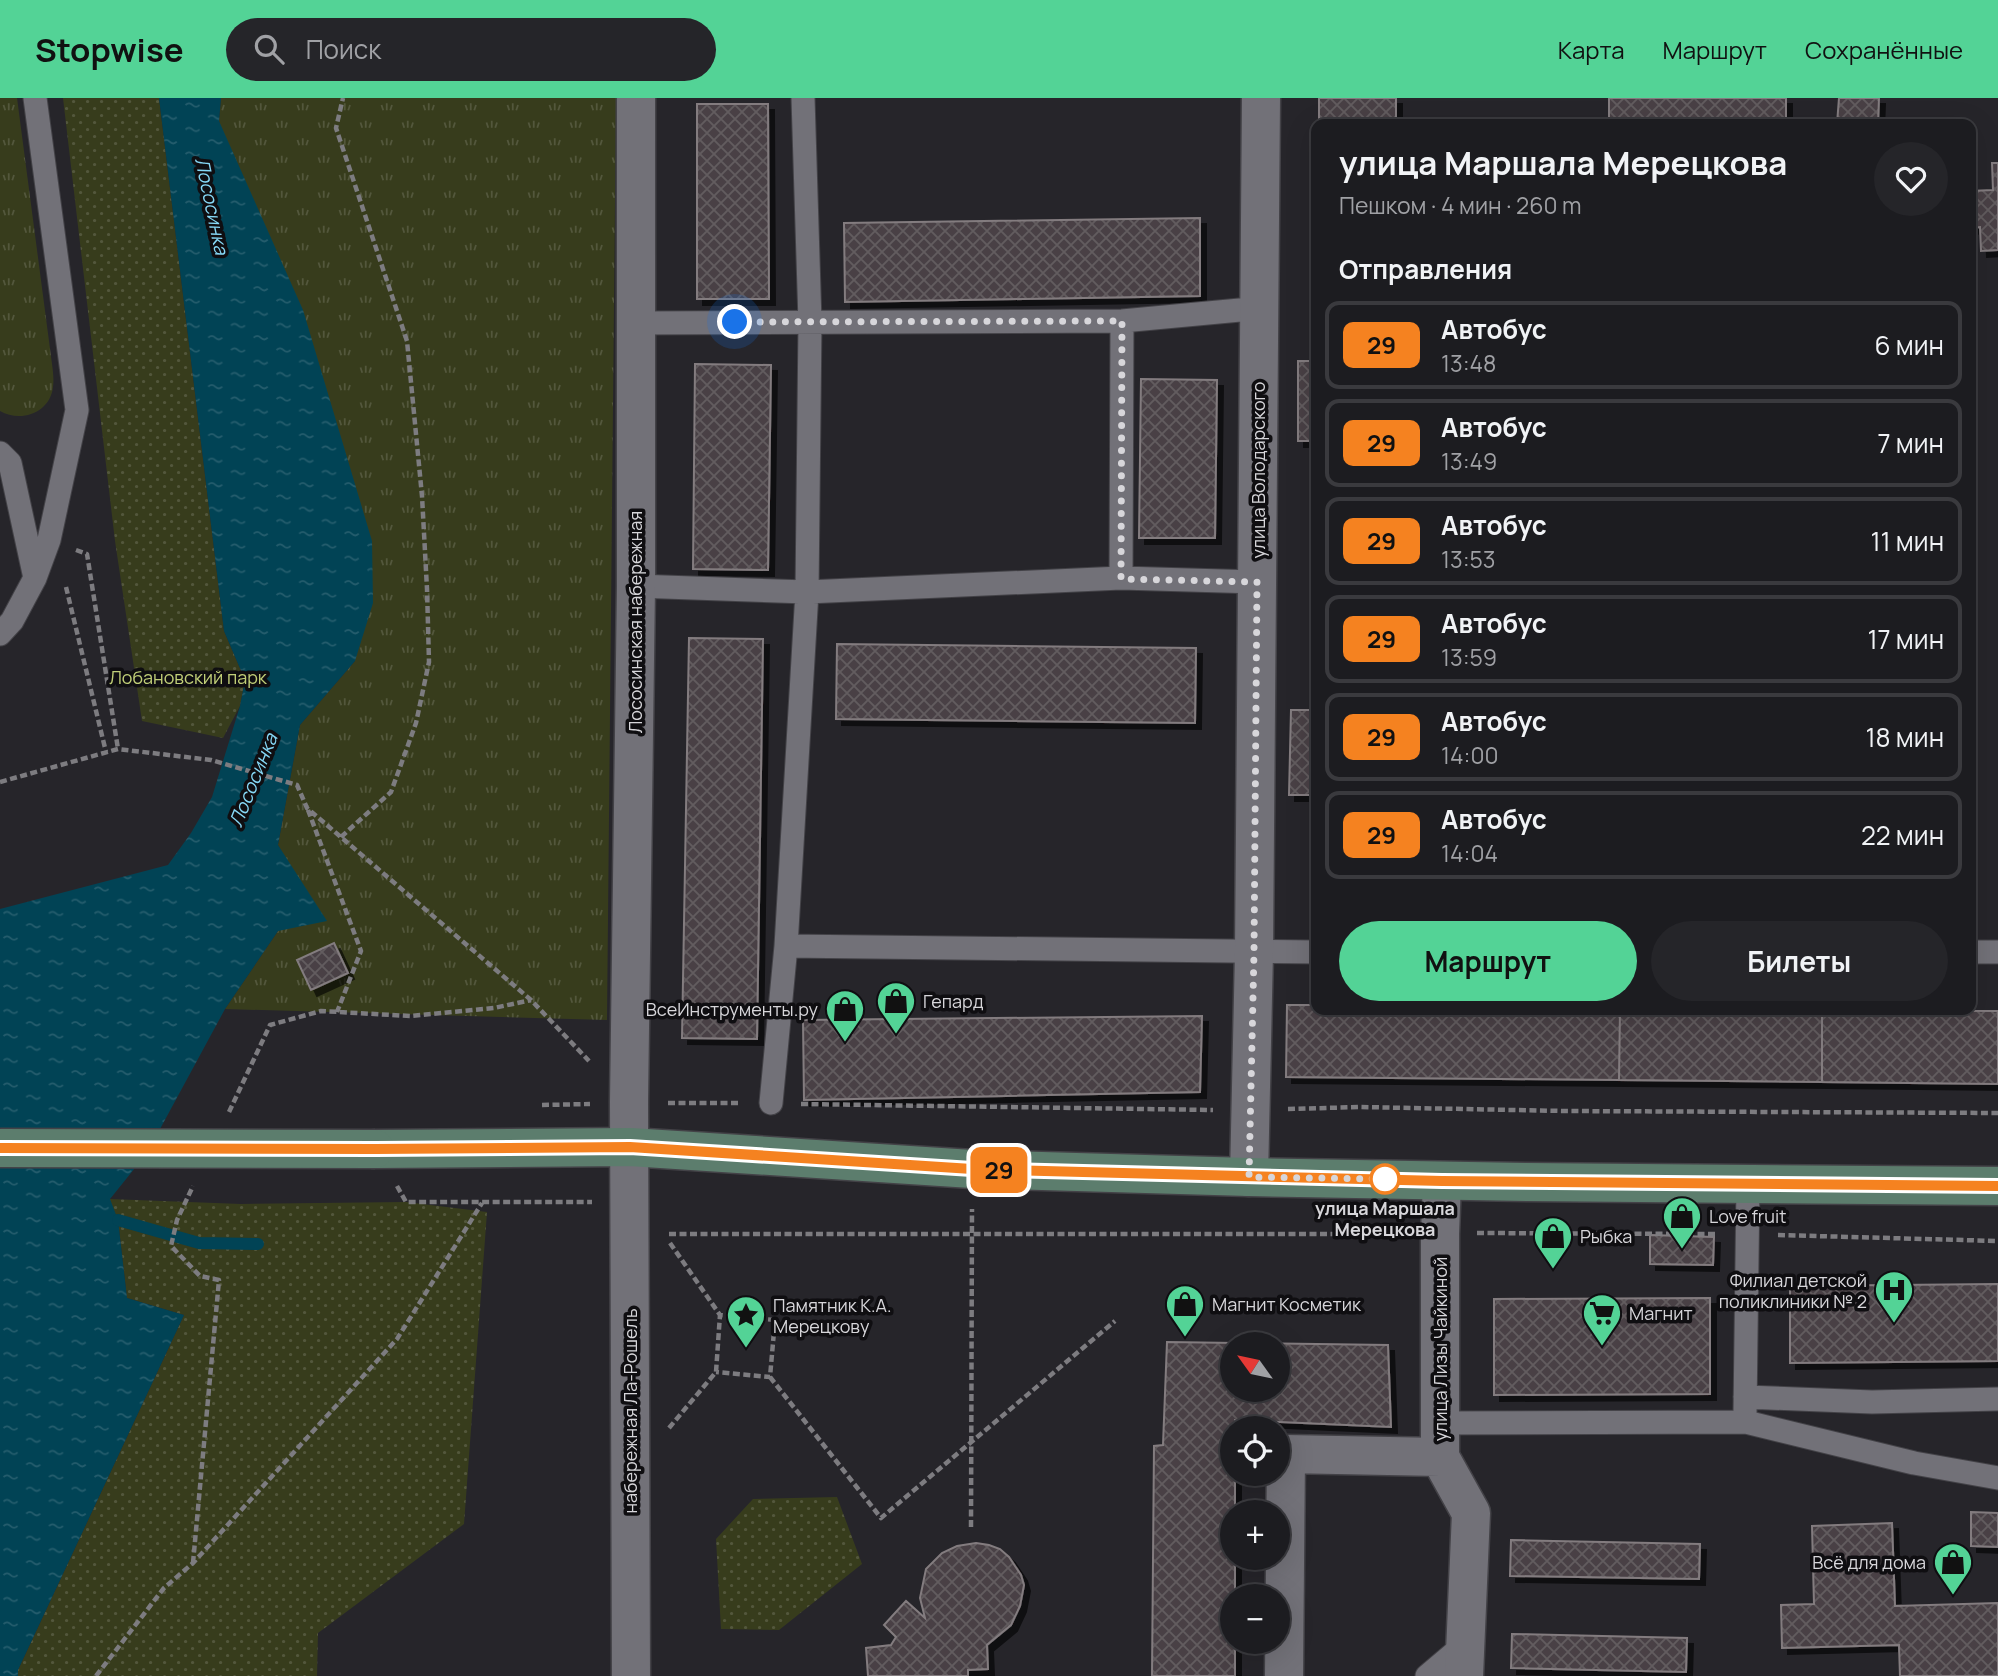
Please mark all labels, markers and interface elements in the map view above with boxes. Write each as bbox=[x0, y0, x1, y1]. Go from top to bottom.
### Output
search box bbox=[226, 18, 716, 81]
text: Stopwise bbox=[35, 27, 184, 72]
icon: search bbox=[250, 30, 288, 68]
text: Поиск bbox=[306, 31, 381, 67]
text: Карта bbox=[1558, 33, 1625, 66]
text: Маршрут bbox=[1663, 33, 1767, 66]
text: Сохранённые bbox=[1805, 33, 1963, 66]
text: улица Маршала Мерецкова bbox=[1339, 140, 1787, 185]
button: heart bbox=[1874, 142, 1948, 216]
water label: Лососинка bbox=[189, 155, 235, 258]
text: Пешком · 4 мин · 260 m bbox=[1339, 189, 1582, 221]
text: Отправления bbox=[1339, 251, 1512, 287]
your location bbox=[717, 304, 752, 339]
text: Автобус bbox=[1441, 311, 1547, 347]
text: 6 мин bbox=[1875, 327, 1944, 363]
text: 29 bbox=[1367, 328, 1396, 361]
text: 13:48 bbox=[1441, 347, 1496, 379]
street label: улица Володарского bbox=[1246, 382, 1270, 558]
text: Автобус bbox=[1441, 409, 1547, 445]
text: 7 мин bbox=[1878, 425, 1944, 461]
text: 29 bbox=[1367, 426, 1396, 459]
text: 13:49 bbox=[1441, 445, 1497, 477]
text: Автобус bbox=[1441, 507, 1547, 543]
street label: Лососинская набережная bbox=[623, 511, 647, 733]
text: 11 мин bbox=[1870, 523, 1944, 559]
text: 29 bbox=[1367, 524, 1396, 557]
text: 13:53 bbox=[1441, 543, 1496, 575]
text: Автобус bbox=[1441, 605, 1547, 641]
text: 17 мин bbox=[1867, 621, 1944, 657]
text: 29 bbox=[1367, 622, 1396, 655]
text: 13:59 bbox=[1441, 641, 1497, 673]
park label: Лобановский парк bbox=[109, 665, 268, 689]
text: Автобус bbox=[1441, 703, 1547, 739]
text: 18 мин bbox=[1865, 719, 1944, 755]
text: 29 bbox=[1367, 720, 1396, 753]
water label: Лососинка bbox=[222, 728, 284, 831]
text: 14:00 bbox=[1441, 739, 1498, 771]
text: Автобус bbox=[1441, 801, 1547, 837]
text: 22 мин bbox=[1861, 817, 1944, 853]
text: 29 bbox=[1367, 818, 1396, 851]
text: 14:04 bbox=[1441, 837, 1498, 869]
button: Маршрут bbox=[1339, 921, 1637, 1001]
button: Билеты bbox=[1651, 921, 1948, 1001]
shop icon: Гепард bbox=[875, 980, 917, 1035]
shop icon: ВсеИнструменты.ру bbox=[824, 988, 866, 1043]
place label: Гепард bbox=[923, 989, 984, 1013]
place label: ВсеИнструменты.ру bbox=[646, 997, 819, 1021]
line badge: 29 bbox=[968, 1147, 1030, 1193]
text: 29 bbox=[984, 1153, 1014, 1186]
marker: улица Маршала Мерецкова bbox=[1370, 1164, 1400, 1194]
shop icon: Love fruit bbox=[1661, 1195, 1703, 1250]
place label: улица Маршала Мерецкова bbox=[1315, 1196, 1455, 1241]
place label: Love fruit bbox=[1709, 1204, 1786, 1228]
shop icon: Рыбка bbox=[1532, 1215, 1574, 1270]
place label: Рыбка bbox=[1580, 1224, 1632, 1248]
street label: улица Лизы Чайкиной bbox=[1428, 1257, 1452, 1441]
place label: Филиал детской поликлиники № 2 bbox=[1719, 1268, 1867, 1313]
hospital icon: Филиал детской поликлиники № 2 bbox=[1873, 1269, 1915, 1324]
shop icon: Магнит Косметик bbox=[1164, 1283, 1206, 1338]
place label: Магнит Косметик bbox=[1212, 1292, 1362, 1316]
supermarket icon: Магнит bbox=[1581, 1292, 1623, 1347]
place label: Памятник К.А. Мерецкову bbox=[773, 1293, 892, 1338]
place icon: Памятник К.А. Мерецкову bbox=[725, 1294, 767, 1349]
place label: Магнит bbox=[1629, 1301, 1693, 1325]
street label: набережная Ла-Рошель bbox=[618, 1308, 642, 1514]
north arrow bbox=[1220, 1332, 1290, 1402]
map controls bbox=[1220, 1332, 1290, 1654]
button: locate bbox=[1220, 1416, 1290, 1486]
button: + bbox=[1220, 1500, 1290, 1570]
shop icon: Всё для дома bbox=[1932, 1541, 1974, 1596]
place label: Всё для дома bbox=[1812, 1550, 1926, 1574]
button: − bbox=[1220, 1584, 1290, 1654]

